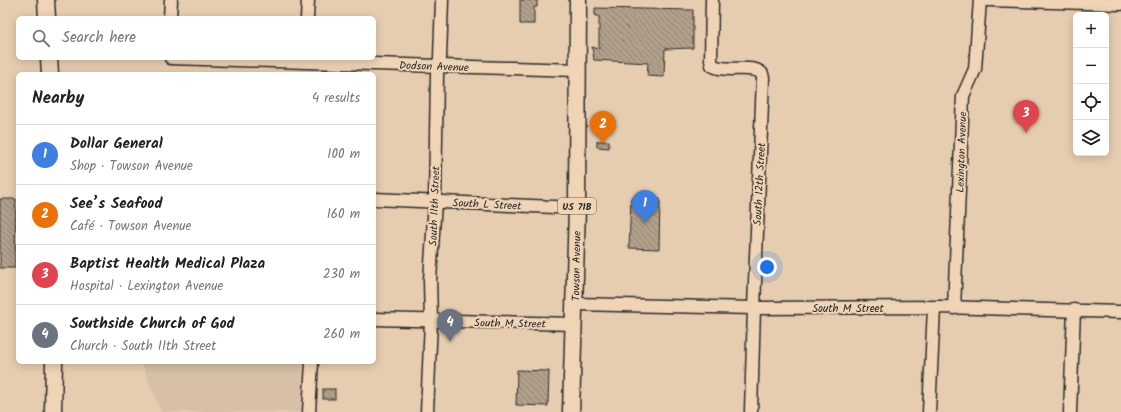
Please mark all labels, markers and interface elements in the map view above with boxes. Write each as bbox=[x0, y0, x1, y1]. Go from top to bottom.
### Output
map controls bbox=[1073, 12, 1109, 156]
button: + bbox=[1073, 12, 1109, 48]
search box bbox=[16, 16, 376, 60]
text: Search here bbox=[62, 26, 136, 50]
icon: search bbox=[30, 27, 52, 49]
button: − bbox=[1073, 48, 1109, 84]
street label: Dodson Avenue bbox=[399, 57, 469, 77]
button: locate bbox=[1073, 84, 1109, 120]
text: Nearby bbox=[32, 85, 84, 112]
text: 4 results bbox=[312, 88, 360, 109]
pin: 3 bbox=[1013, 100, 1039, 133]
pin: 2 bbox=[590, 111, 616, 144]
street label: Lexington Avenue bbox=[952, 111, 972, 193]
button: layers bbox=[1073, 120, 1109, 156]
text: Dollar General bbox=[70, 132, 163, 156]
street label: South 12th Street bbox=[749, 141, 771, 226]
text: 1 bbox=[43, 144, 47, 165]
text: 100 m bbox=[327, 144, 360, 165]
text: Shop · Towson Avenue bbox=[70, 156, 193, 177]
street label: South 11th Street bbox=[425, 165, 445, 246]
pin: 1 bbox=[632, 190, 658, 223]
text: See’s Seafood bbox=[70, 192, 163, 216]
street label: South L Street bbox=[452, 194, 523, 216]
road number: US 71B bbox=[558, 198, 596, 214]
text: 2 bbox=[41, 204, 49, 225]
text: 160 m bbox=[327, 204, 360, 225]
text: Café · Towson Avenue bbox=[70, 216, 191, 237]
street label: Towson Avenue bbox=[567, 231, 587, 301]
text: Baptist Health Medical Plaza bbox=[70, 252, 265, 276]
your location bbox=[757, 257, 777, 277]
text: 3 bbox=[41, 264, 49, 285]
text: 230 m bbox=[323, 264, 360, 285]
text: Hospital · Lexington Avenue bbox=[70, 276, 223, 297]
street label: South M Street bbox=[812, 300, 885, 318]
pin: 4 bbox=[437, 309, 463, 342]
text: Southside Church of God bbox=[70, 312, 235, 336]
street label: South M Street bbox=[474, 314, 547, 334]
text: 4 bbox=[41, 324, 49, 345]
text: 260 m bbox=[323, 324, 360, 345]
text: Church · South 11th Street bbox=[70, 336, 216, 357]

